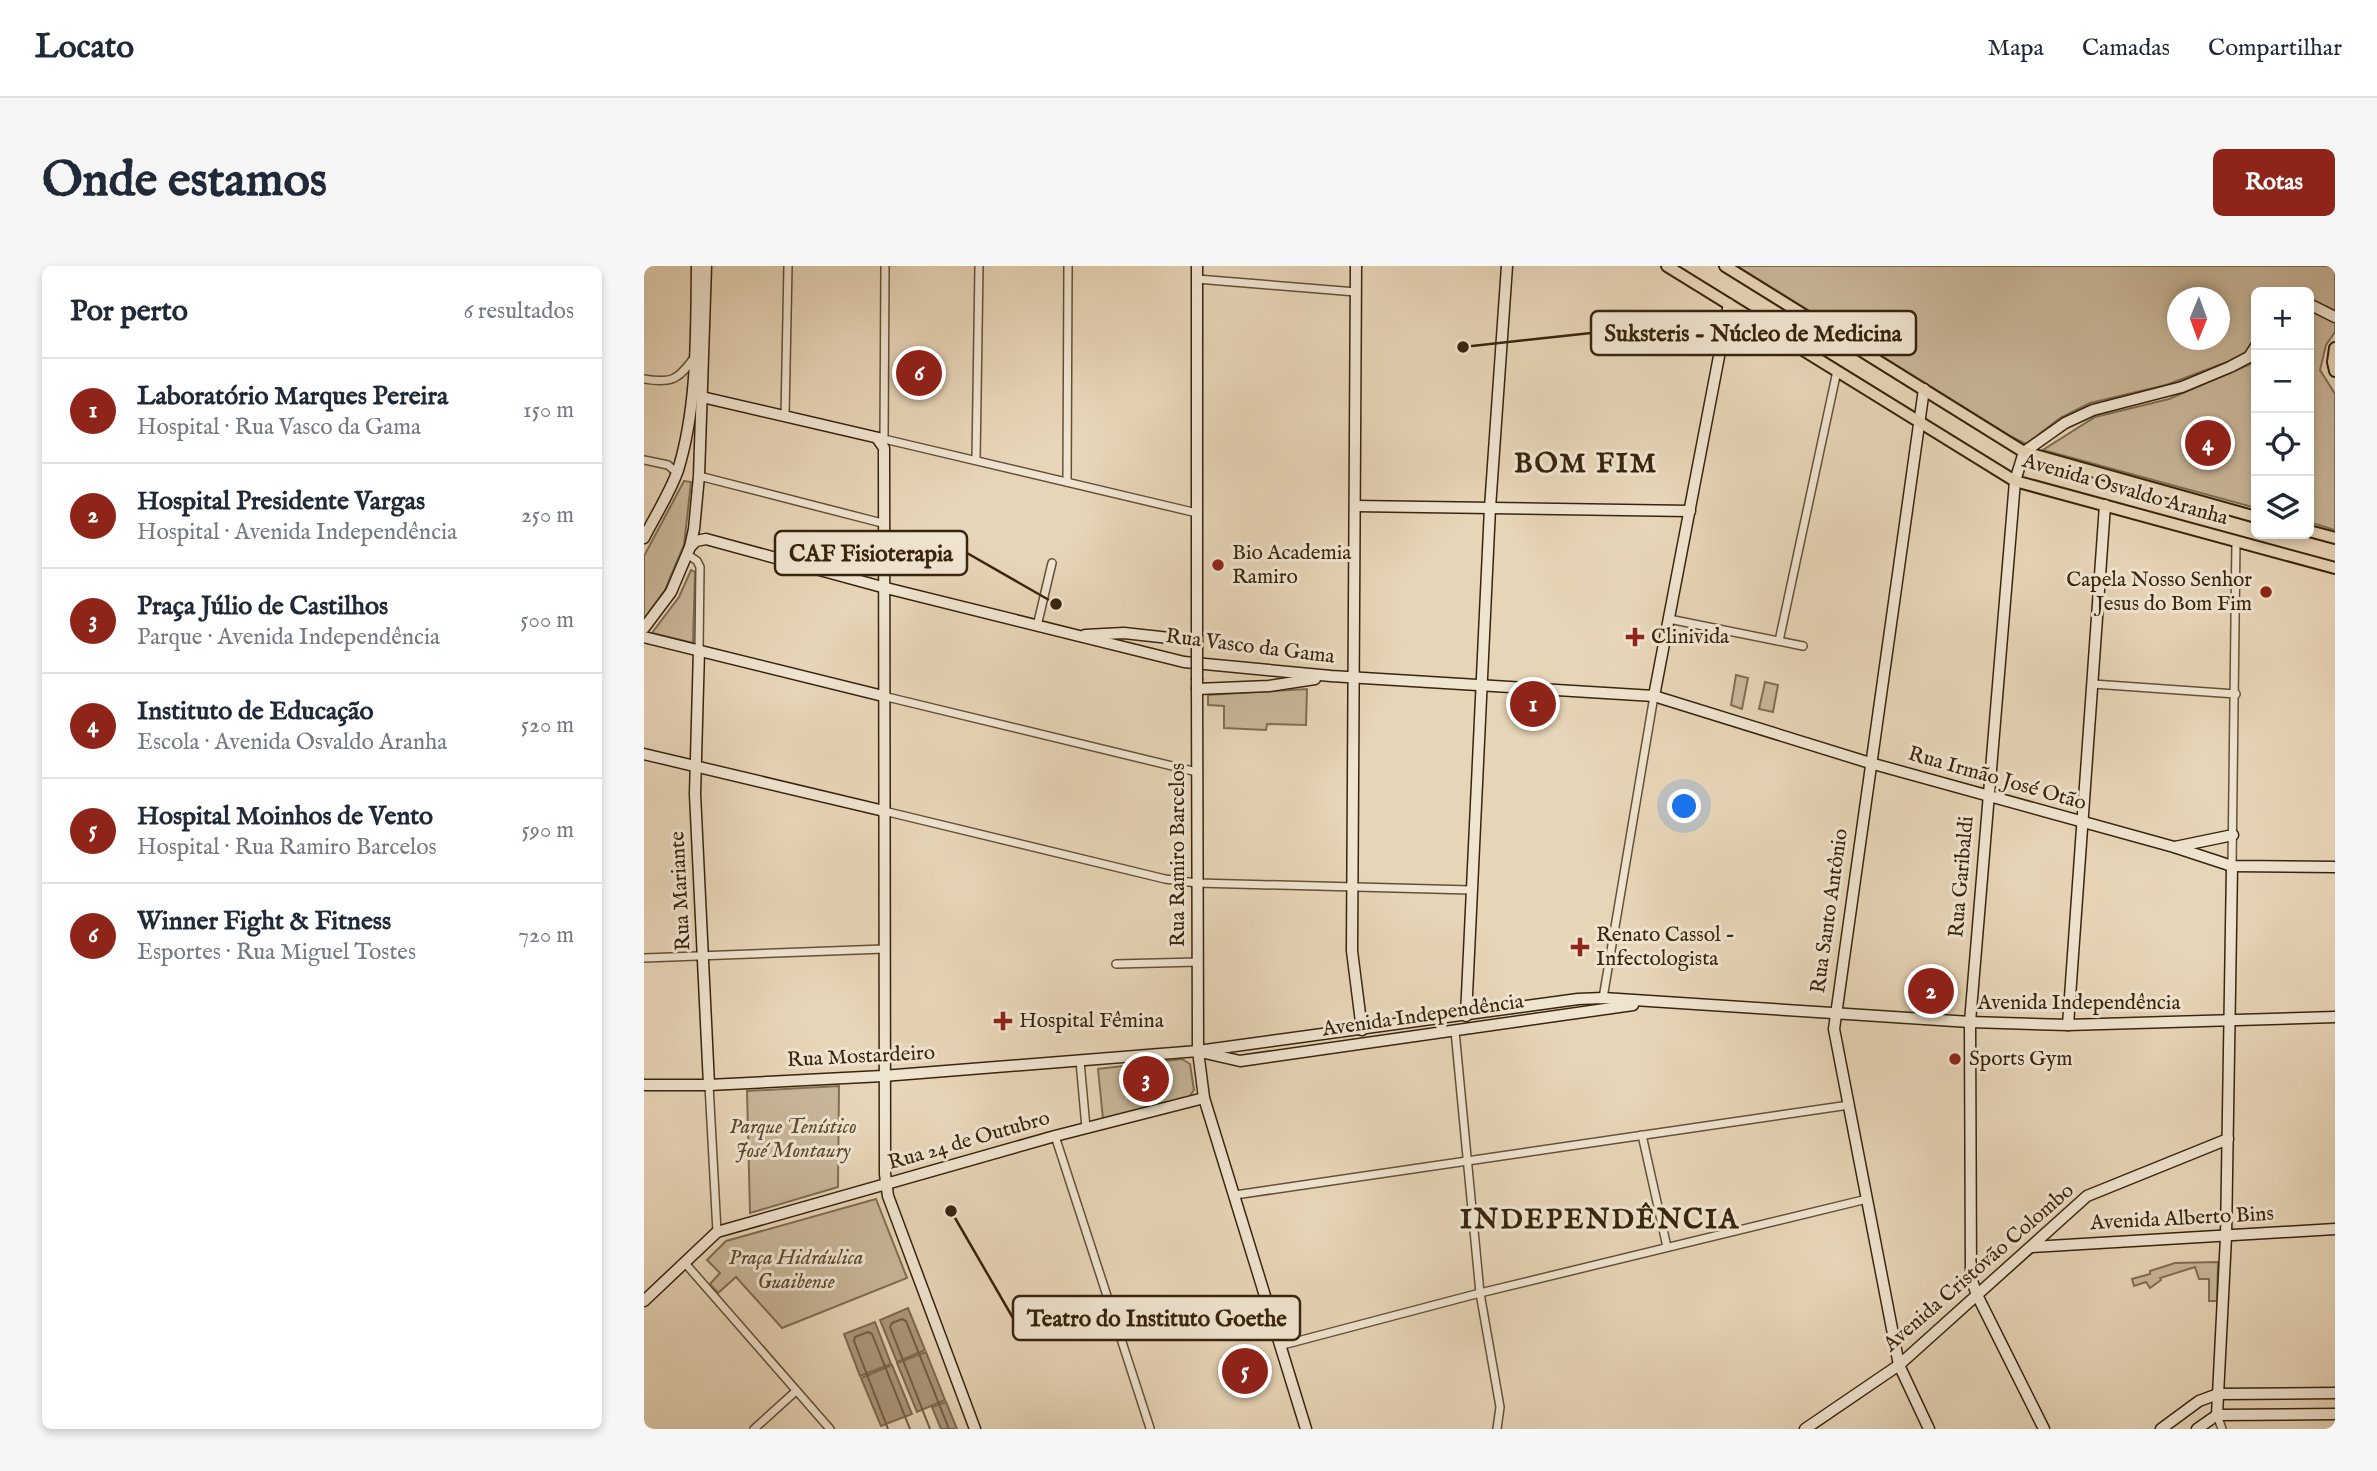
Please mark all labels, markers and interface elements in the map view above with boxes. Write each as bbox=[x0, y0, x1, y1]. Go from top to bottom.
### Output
text: Locato bbox=[35, 27, 134, 69]
text: Mapa bbox=[1988, 33, 2044, 64]
text: Camadas bbox=[2082, 33, 2170, 64]
text: Compartilhar bbox=[2208, 33, 2342, 64]
button: Rotas bbox=[2213, 149, 2335, 216]
text: Onde estamos bbox=[42, 151, 327, 213]
north arrow bbox=[2167, 287, 2230, 350]
map controls bbox=[2251, 287, 2314, 539]
button: + bbox=[2251, 287, 2314, 350]
text: Por perto bbox=[70, 293, 188, 331]
text: 6 resultados bbox=[463, 297, 574, 326]
callout: Suksteris - Núcleo de Medicina bbox=[1591, 311, 1916, 355]
text: Suksteris - Núcleo de Medicina bbox=[1604, 320, 1903, 349]
pin: 6 bbox=[896, 347, 942, 399]
button: − bbox=[2251, 350, 2314, 413]
text: Laboratório Marques Pereira bbox=[137, 380, 448, 413]
text: 1 bbox=[89, 396, 97, 425]
text: 150 m bbox=[523, 396, 574, 425]
text: Hospital · Rua Vasco da Gama bbox=[137, 413, 421, 442]
button: locate bbox=[2251, 413, 2314, 476]
pin: 4 bbox=[2185, 417, 2231, 469]
district label: BOM FIM bbox=[1514, 447, 1658, 482]
street label: Avenida Osvaldo Aranha bbox=[2018, 447, 2232, 533]
button: layers bbox=[2251, 476, 2314, 539]
text: Hospital Presidente Vargas bbox=[137, 485, 425, 518]
text: 2 bbox=[88, 501, 98, 530]
text: 250 m bbox=[521, 501, 574, 530]
text: Hospital · Avenida Independência bbox=[137, 518, 457, 547]
callout: CAF Fisioterapia bbox=[775, 531, 967, 575]
text: CAF Fisioterapia bbox=[789, 540, 954, 569]
place label: Bio Academia Ramiro bbox=[1232, 540, 1352, 591]
marker: Bio Academia Ramiro bbox=[1210, 557, 1226, 573]
place label: Capela Nosso Senhor Jesus do Bom Fim bbox=[2066, 567, 2252, 618]
marker: Capela Nosso Senhor Jesus do Bom Fim bbox=[2258, 584, 2274, 600]
text: Praça Júlio de Castilhos bbox=[137, 590, 388, 623]
text: 3 bbox=[89, 606, 97, 635]
text: 500 m bbox=[520, 606, 574, 635]
text: Parque · Avenida Independência bbox=[137, 623, 440, 652]
street label: Rua Vasco da Gama bbox=[1164, 623, 1337, 671]
place label: Clinivida bbox=[1651, 624, 1730, 651]
marker: Clinivida bbox=[1625, 627, 1645, 647]
pin: 1 bbox=[1510, 678, 1556, 730]
text: Instituto de Educação bbox=[137, 695, 374, 728]
text: 4 bbox=[87, 711, 99, 740]
text: 520 m bbox=[521, 711, 574, 740]
text: Escola · Avenida Osvaldo Aranha bbox=[137, 728, 447, 757]
street label: Rua Irmão José Otão bbox=[1905, 741, 2089, 817]
street label: Rua Ramiro Barcelos bbox=[1165, 763, 1192, 947]
your location bbox=[1667, 789, 1701, 823]
text: Hospital Moinhos de Vento bbox=[137, 800, 433, 833]
street label: Rua Garibaldi bbox=[1943, 815, 1981, 939]
text: 5 bbox=[89, 816, 97, 845]
text: 590 m bbox=[522, 816, 574, 845]
street label: Rua Santo Antônio bbox=[1805, 827, 1855, 995]
street label: Rua Mariante bbox=[664, 830, 698, 951]
text: Hospital · Rua Ramiro Barcelos bbox=[137, 833, 437, 862]
text: Winner Fight & Fitness bbox=[137, 905, 391, 938]
text: 6 bbox=[88, 921, 98, 950]
text: 720 m bbox=[518, 921, 574, 950]
place label: Renato Cassol - Infectologista bbox=[1596, 922, 1735, 973]
marker: Renato Cassol - Infectologista bbox=[1570, 937, 1590, 957]
text: Esportes · Rua Miguel Tostes bbox=[137, 938, 416, 967]
pin: 2 bbox=[1908, 965, 1954, 1017]
street label: Avenida Independência bbox=[1320, 988, 1526, 1044]
street label: Avenida Independência bbox=[1976, 990, 2182, 1017]
place label: Hospital Fêmina bbox=[1019, 1008, 1165, 1035]
marker: Hospital Fêmina bbox=[993, 1011, 1013, 1031]
street label: Rua Mostardeiro bbox=[786, 1040, 936, 1074]
place label: Sports Gym bbox=[1969, 1046, 2073, 1073]
marker: Sports Gym bbox=[1947, 1051, 1963, 1067]
pin: 3 bbox=[1123, 1053, 1169, 1105]
street label: Rua 24 de Outubro bbox=[885, 1105, 1053, 1177]
park label: Parque Tenístico José Montaury bbox=[729, 1114, 857, 1165]
street label: Avenida Cristóvão Colombo bbox=[1877, 1178, 2080, 1359]
street label: Avenida Alberto Bins bbox=[2089, 1201, 2274, 1237]
district label: INDEPENDÊNCIA bbox=[1460, 1202, 1740, 1238]
park label: Praça Hidráulica Guaibense bbox=[729, 1245, 863, 1296]
callout: Teatro do Instituto Goethe bbox=[1013, 1296, 1300, 1340]
text: Teatro do Instituto Goethe bbox=[1026, 1305, 1287, 1334]
pin: 5 bbox=[1222, 1345, 1268, 1397]

